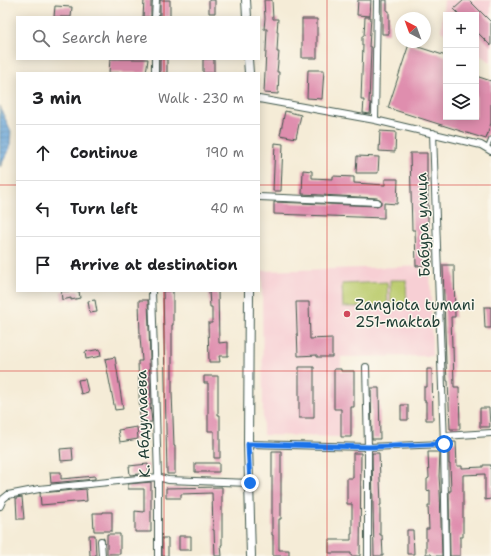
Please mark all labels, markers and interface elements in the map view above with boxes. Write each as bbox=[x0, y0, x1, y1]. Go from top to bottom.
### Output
north arrow bbox=[395, 12, 431, 48]
map controls bbox=[443, 12, 479, 120]
button: + bbox=[443, 12, 479, 48]
search box bbox=[16, 16, 260, 60]
icon: search bbox=[30, 27, 52, 49]
text: Search here bbox=[62, 28, 148, 48]
button: − bbox=[443, 48, 479, 84]
button: layers bbox=[443, 84, 479, 120]
text: 3 min bbox=[32, 87, 82, 109]
text: Walk · 230 m bbox=[158, 90, 244, 107]
icon: ahead bbox=[32, 142, 54, 164]
text: Continue bbox=[70, 143, 138, 163]
text: 190 m bbox=[205, 144, 244, 161]
street label: Бабура улица bbox=[411, 172, 435, 278]
icon: left bbox=[32, 198, 54, 220]
text: Turn left bbox=[70, 199, 138, 219]
text: 40 m bbox=[210, 200, 244, 217]
icon: arrive bbox=[32, 254, 54, 276]
text: Arrive at destination bbox=[70, 255, 238, 275]
place label: Zangiota tumani 251-maktab bbox=[355, 295, 475, 332]
marker: Zangiota tumani 251-maktab bbox=[342, 309, 352, 319]
street label: К. Абдуллаева bbox=[131, 369, 155, 478]
route start bbox=[435, 435, 453, 453]
route end bbox=[241, 474, 259, 492]

